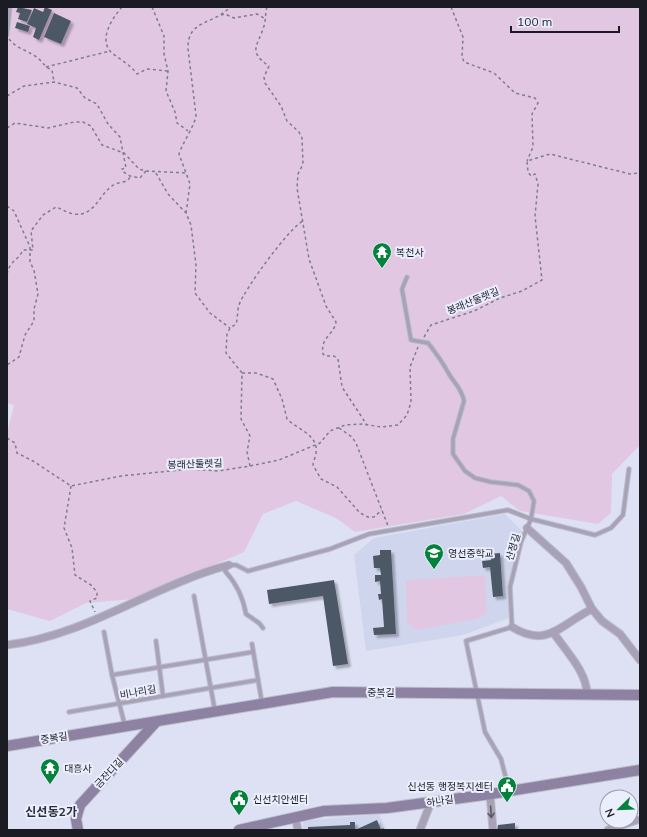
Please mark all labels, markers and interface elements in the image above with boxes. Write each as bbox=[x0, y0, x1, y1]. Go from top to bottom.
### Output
scale bar bbox=[511, 8, 619, 34]
text: 100 m bbox=[517, 14, 552, 29]
temple icon: 복천사 bbox=[371, 241, 393, 269]
place label: 복천사 bbox=[396, 246, 424, 259]
street label: 봉래산둘렛길 bbox=[445, 285, 501, 317]
street label: 봉래산둘렛길 bbox=[167, 457, 223, 471]
street label: 산정길 bbox=[503, 532, 523, 562]
school or university icon: 영선중학교 bbox=[423, 542, 445, 570]
place label: 영선중학교 bbox=[448, 547, 494, 560]
street label: 비나리길 bbox=[119, 682, 157, 702]
street label: 중복길 bbox=[367, 686, 395, 699]
street label: 중복길 bbox=[39, 729, 69, 747]
street label: 금잔디길 bbox=[92, 755, 126, 791]
temple icon: 대흥사 bbox=[39, 757, 61, 785]
place label: 대흥사 bbox=[64, 762, 92, 775]
public building icon: 신선동 행정복지센터 bbox=[496, 775, 518, 803]
place label: 신선동 행정복지센터 bbox=[408, 780, 493, 793]
public building icon: 신선치안센터 bbox=[228, 788, 250, 816]
north arrow bbox=[599, 789, 639, 829]
place label: 신선치안센터 bbox=[253, 793, 308, 806]
street label: 하나길 bbox=[425, 793, 455, 809]
district label: 신선동2가 bbox=[25, 804, 77, 819]
one-way arrow bbox=[488, 805, 495, 818]
text: N bbox=[602, 806, 618, 819]

